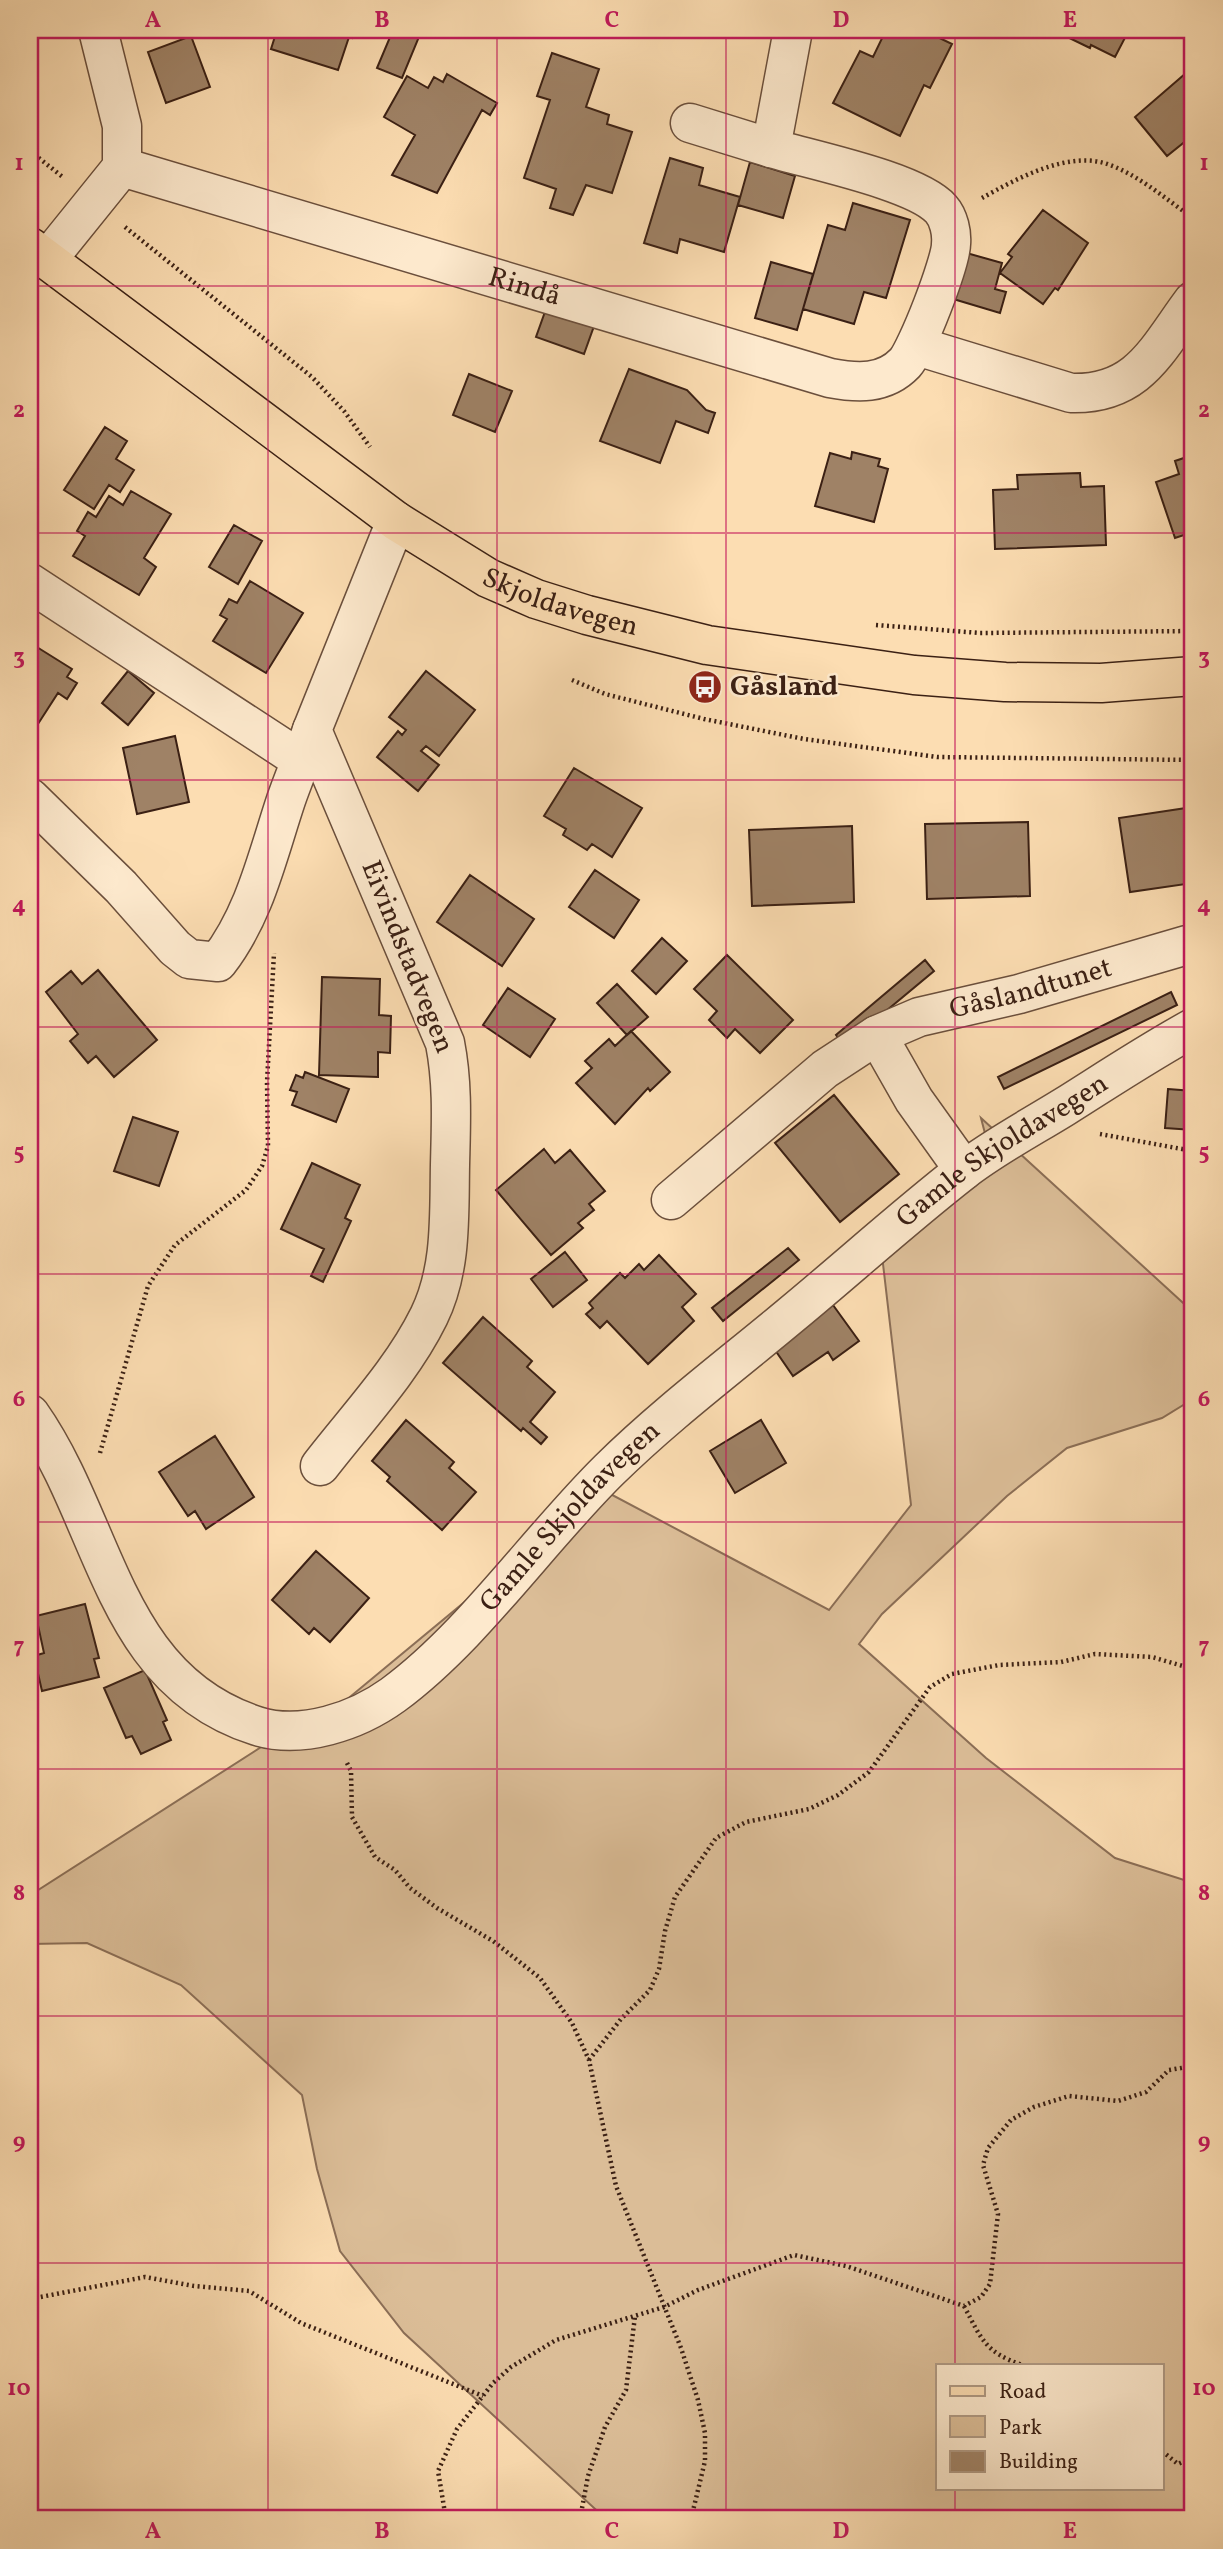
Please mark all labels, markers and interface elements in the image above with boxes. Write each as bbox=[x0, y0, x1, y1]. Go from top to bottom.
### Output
text: A bbox=[145, 5, 161, 37]
text: B bbox=[374, 5, 390, 37]
text: C bbox=[605, 5, 619, 37]
text: D bbox=[833, 5, 850, 37]
text: E bbox=[1063, 5, 1077, 37]
text: 1 bbox=[14, 148, 24, 180]
text: 1 bbox=[1199, 148, 1209, 180]
street label: Rindå bbox=[483, 258, 566, 316]
text: 2 bbox=[13, 395, 25, 427]
text: 2 bbox=[1198, 395, 1210, 427]
street label: Skjoldavegen bbox=[476, 558, 642, 647]
text: 3 bbox=[13, 642, 25, 674]
text: 3 bbox=[1198, 642, 1210, 674]
bus stop icon: Gåsland bbox=[686, 668, 724, 706]
place label: Gåsland bbox=[730, 668, 838, 707]
street label: Eivindstadvegen bbox=[351, 855, 463, 1059]
text: 4 bbox=[12, 890, 26, 922]
text: 4 bbox=[1197, 890, 1211, 922]
street label: Gåslandtunet bbox=[945, 948, 1116, 1029]
street label: Gamle Skjoldavegen bbox=[888, 1064, 1116, 1237]
text: 5 bbox=[13, 1137, 25, 1169]
text: 5 bbox=[1198, 1137, 1210, 1169]
text: 6 bbox=[13, 1384, 25, 1416]
text: 6 bbox=[1198, 1384, 1210, 1416]
street label: Gamle Skjoldavegen bbox=[471, 1412, 669, 1621]
text: 7 bbox=[14, 1631, 25, 1663]
text: 7 bbox=[1199, 1631, 1210, 1663]
text: 8 bbox=[13, 1878, 25, 1910]
text: 8 bbox=[1198, 1878, 1210, 1910]
text: 9 bbox=[13, 2126, 25, 2158]
text: 9 bbox=[1198, 2126, 1210, 2158]
legend bbox=[936, 2364, 1164, 2490]
text: 10 bbox=[7, 2373, 31, 2405]
text: 10 bbox=[1192, 2373, 1216, 2405]
text: Road bbox=[999, 2378, 1046, 2407]
text: Park bbox=[999, 2414, 1042, 2443]
text: Building bbox=[999, 2448, 1078, 2477]
text: A bbox=[145, 2516, 161, 2548]
text: B bbox=[374, 2516, 390, 2548]
text: C bbox=[605, 2516, 619, 2548]
text: D bbox=[833, 2516, 850, 2548]
text: E bbox=[1063, 2516, 1077, 2548]

